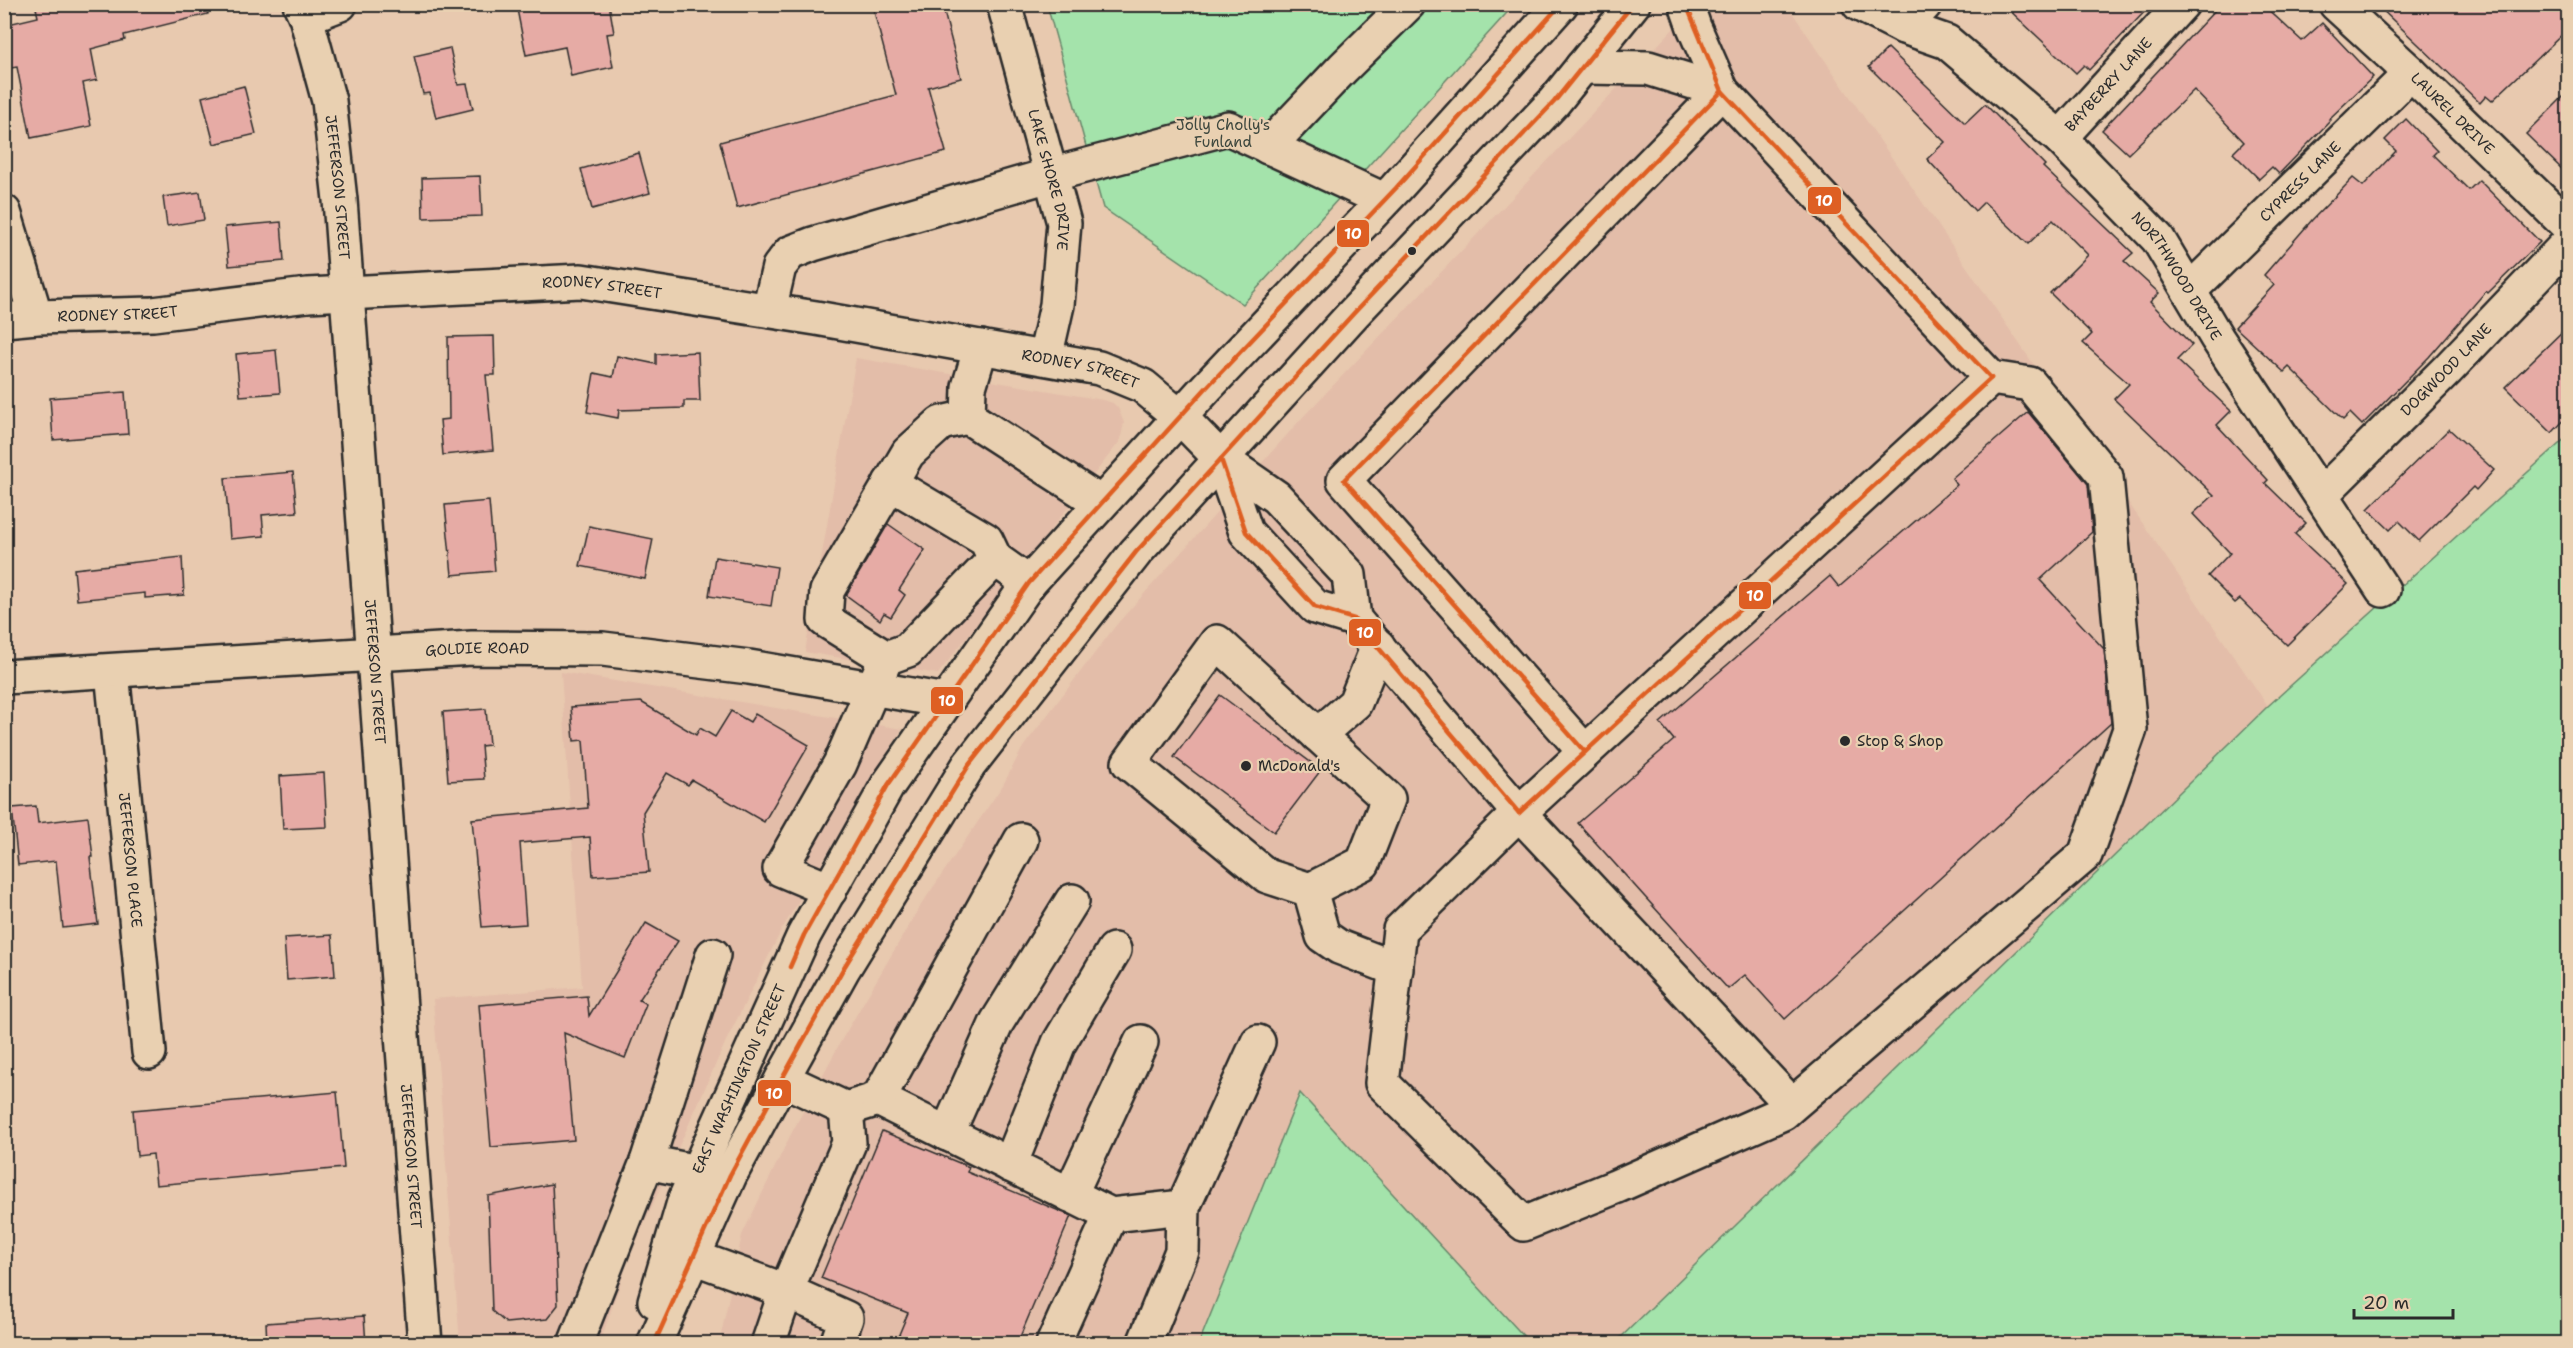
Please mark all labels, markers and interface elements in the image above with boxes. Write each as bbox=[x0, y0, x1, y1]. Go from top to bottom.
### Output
street label: BAYBERRY LANE bbox=[2060, 33, 2157, 136]
street label: LAUREL DRIVE bbox=[2406, 68, 2499, 159]
street label: LAKE SHORE DRIVE bbox=[1023, 107, 1074, 251]
street label: JEFFERSON STREET bbox=[321, 114, 354, 260]
park label: Jolly Cholly's Funland bbox=[1176, 115, 1270, 152]
street label: CYPRESS LANE bbox=[2255, 137, 2346, 226]
line badge: 10 bbox=[1807, 186, 1842, 215]
text: 10 bbox=[1815, 190, 1833, 211]
street label: NORTHWOOD DRIVE bbox=[2127, 207, 2226, 344]
line badge: 10 bbox=[1336, 219, 1370, 248]
text: 10 bbox=[1344, 223, 1362, 244]
unlabelled marker bbox=[1406, 245, 1418, 257]
street label: RODNEY STREET bbox=[541, 271, 663, 304]
street label: RODNEY STREET bbox=[57, 301, 179, 326]
street label: DOGWOOD LANE bbox=[2396, 319, 2496, 421]
street label: RODNEY STREET bbox=[1020, 345, 1142, 393]
line badge: 10 bbox=[1738, 581, 1772, 610]
text: 10 bbox=[1746, 585, 1764, 606]
street label: JEFFERSON STREET bbox=[360, 599, 390, 745]
line badge: 10 bbox=[1348, 618, 1382, 647]
text: 10 bbox=[1356, 622, 1374, 643]
street label: GOLDIE ROAD bbox=[424, 638, 529, 661]
line badge: 10 bbox=[930, 686, 964, 715]
text: 10 bbox=[938, 690, 956, 711]
place label: Stop & Shop bbox=[1857, 731, 1943, 751]
marker: Stop & Shop bbox=[1838, 734, 1852, 748]
place label: McDonald's bbox=[1258, 756, 1340, 776]
marker: McDonald's bbox=[1239, 759, 1253, 773]
street label: JEFFERSON PLACE bbox=[114, 792, 147, 929]
street label: EAST WASHINGTON STREET bbox=[688, 981, 791, 1177]
line badge: 10 bbox=[757, 1079, 792, 1107]
street label: JEFFERSON STREET bbox=[396, 1083, 426, 1229]
text: 10 bbox=[765, 1083, 783, 1104]
scale bar bbox=[2354, 1282, 2453, 1320]
text: 20 m bbox=[2363, 1291, 2409, 1315]

